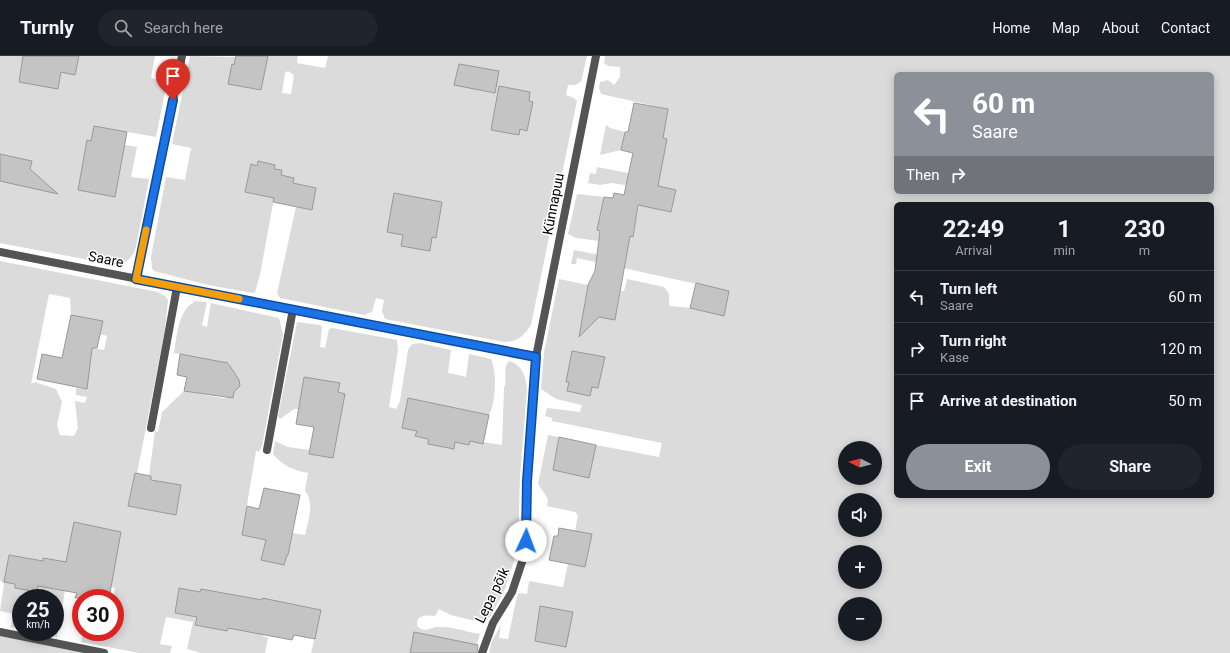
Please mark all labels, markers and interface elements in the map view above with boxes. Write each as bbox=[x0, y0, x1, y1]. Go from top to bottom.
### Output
search box bbox=[98, 10, 378, 46]
text: Turnly bbox=[20, 16, 74, 39]
icon: search bbox=[112, 17, 134, 39]
text: Search here bbox=[144, 19, 223, 37]
text: Home bbox=[992, 20, 1030, 36]
text: Map bbox=[1052, 20, 1080, 36]
text: About bbox=[1102, 20, 1139, 36]
text: Contact bbox=[1161, 20, 1210, 36]
pin bbox=[156, 59, 190, 100]
icon: arrive bbox=[162, 65, 184, 87]
text: 60 m bbox=[972, 87, 1035, 120]
icon: left bbox=[906, 88, 958, 140]
text: Saare bbox=[972, 121, 1018, 142]
icon: right bbox=[947, 164, 969, 186]
text: Then bbox=[906, 166, 939, 184]
street label: Künnapuu bbox=[539, 172, 567, 236]
text: 22:49 bbox=[943, 215, 1005, 243]
text: 1 bbox=[1057, 215, 1071, 243]
text: 230 bbox=[1124, 215, 1165, 243]
text: Arrival bbox=[955, 243, 992, 258]
text: min bbox=[1053, 243, 1075, 258]
text: m bbox=[1139, 243, 1150, 258]
street label: Saare bbox=[87, 248, 125, 270]
text: Turn left bbox=[940, 280, 997, 298]
icon: left bbox=[906, 286, 928, 308]
text: 60 m bbox=[1168, 288, 1202, 306]
text: Saare bbox=[940, 298, 973, 313]
text: Turn right bbox=[940, 332, 1006, 350]
icon: right bbox=[906, 338, 928, 360]
text: 120 m bbox=[1160, 340, 1202, 358]
text: Kase bbox=[940, 350, 969, 365]
icon: arrive bbox=[906, 390, 928, 412]
text: Arrive at destination bbox=[940, 392, 1077, 410]
text: 50 m bbox=[1168, 392, 1202, 410]
north arrow bbox=[838, 441, 882, 485]
map controls bbox=[838, 441, 882, 641]
button: Exit bbox=[906, 444, 1050, 490]
button: Share bbox=[1058, 444, 1202, 490]
button: sound bbox=[838, 493, 882, 537]
position arrow bbox=[505, 520, 547, 562]
button: + bbox=[838, 545, 882, 589]
street label: Lepa põik bbox=[472, 564, 513, 626]
speed limit sign: 30 bbox=[72, 589, 124, 641]
button: − bbox=[838, 597, 882, 641]
text: 25 bbox=[27, 598, 49, 622]
text: km/h bbox=[26, 619, 50, 630]

